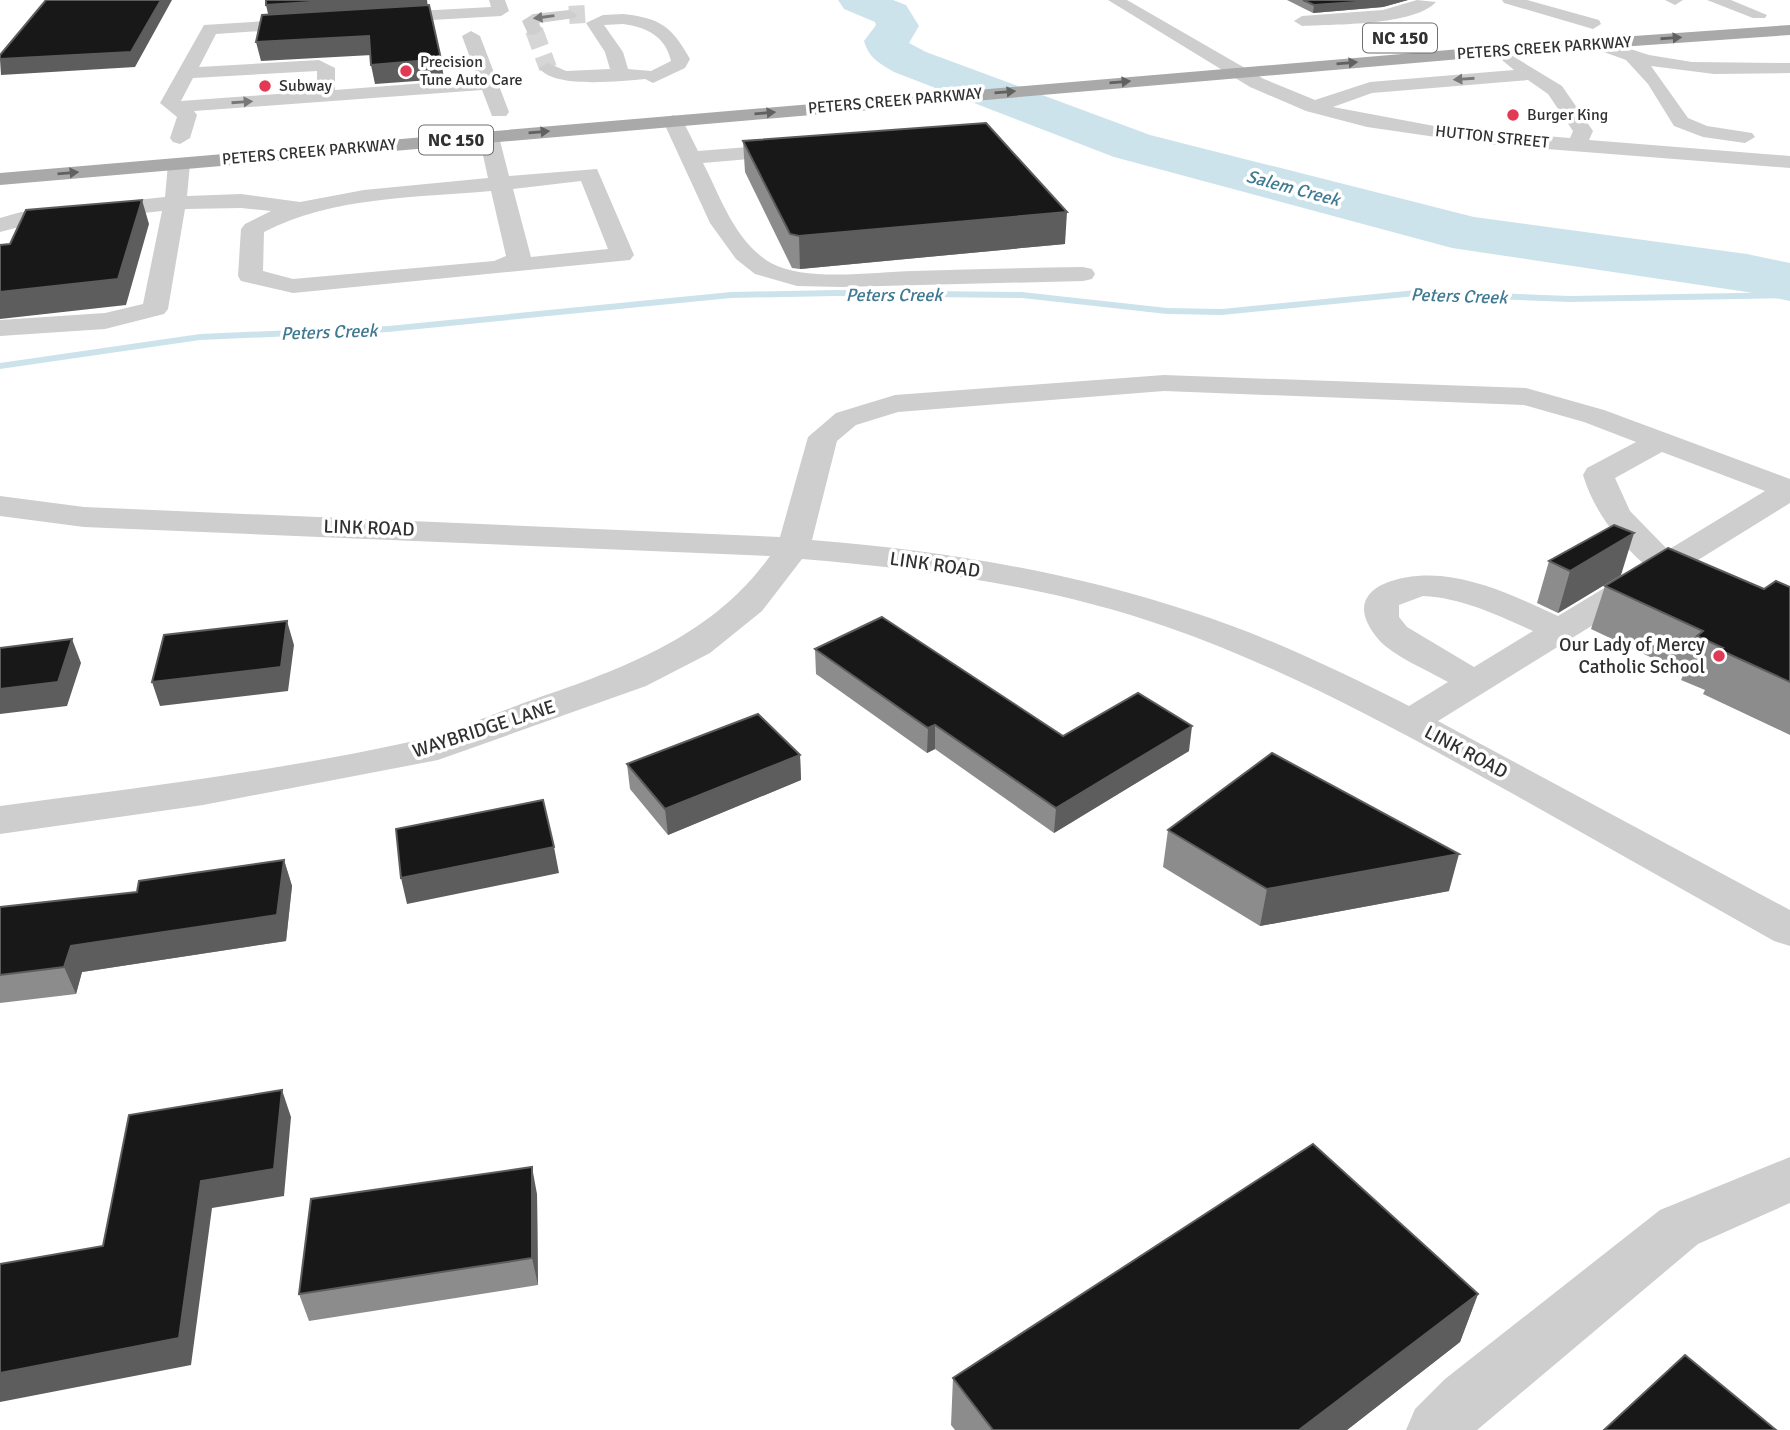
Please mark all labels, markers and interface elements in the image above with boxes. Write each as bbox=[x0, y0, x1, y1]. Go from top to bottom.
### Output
one-way arrow bbox=[533, 12, 555, 23]
road number: NC 150 bbox=[1363, 24, 1437, 52]
street label: PETERS CREEK PARKWAY bbox=[1456, 32, 1632, 64]
one-way arrow bbox=[1661, 32, 1683, 43]
place label: Precision Tune Auto Care bbox=[420, 52, 522, 90]
one-way arrow bbox=[1336, 57, 1358, 68]
marker: Precision Tune Auto Care bbox=[398, 63, 414, 79]
one-way arrow bbox=[1453, 73, 1475, 84]
place label: Subway bbox=[279, 76, 332, 96]
one-way arrow bbox=[1109, 76, 1131, 87]
marker: Subway bbox=[257, 78, 273, 94]
street label: PETERS CREEK PARKWAY bbox=[807, 83, 983, 119]
one-way arrow bbox=[994, 86, 1016, 97]
one-way arrow bbox=[231, 96, 253, 107]
place label: Burger King bbox=[1527, 105, 1608, 125]
one-way arrow bbox=[755, 107, 777, 118]
marker: Burger King bbox=[1505, 107, 1521, 123]
street label: HUTTON STREET bbox=[1434, 121, 1550, 153]
road number: NC 150 bbox=[419, 125, 493, 154]
one-way arrow bbox=[528, 126, 550, 137]
street label: PETERS CREEK PARKWAY bbox=[221, 134, 397, 170]
water label: Salem Creek bbox=[1244, 165, 1344, 212]
one-way arrow bbox=[57, 167, 79, 178]
water label: Peters Creek bbox=[1410, 283, 1510, 309]
water label: Peters Creek bbox=[846, 284, 944, 306]
water label: Peters Creek bbox=[280, 319, 380, 345]
street label: LINK ROAD bbox=[323, 514, 415, 542]
street label: LINK ROAD bbox=[888, 547, 982, 583]
place label: Our Lady of Mercy Catholic School bbox=[1559, 633, 1705, 679]
marker: Our Lady of Mercy Catholic School bbox=[1711, 648, 1727, 664]
street label: WAYBRIDGE LANE bbox=[410, 695, 558, 763]
street label: LINK ROAD bbox=[1420, 720, 1512, 784]

